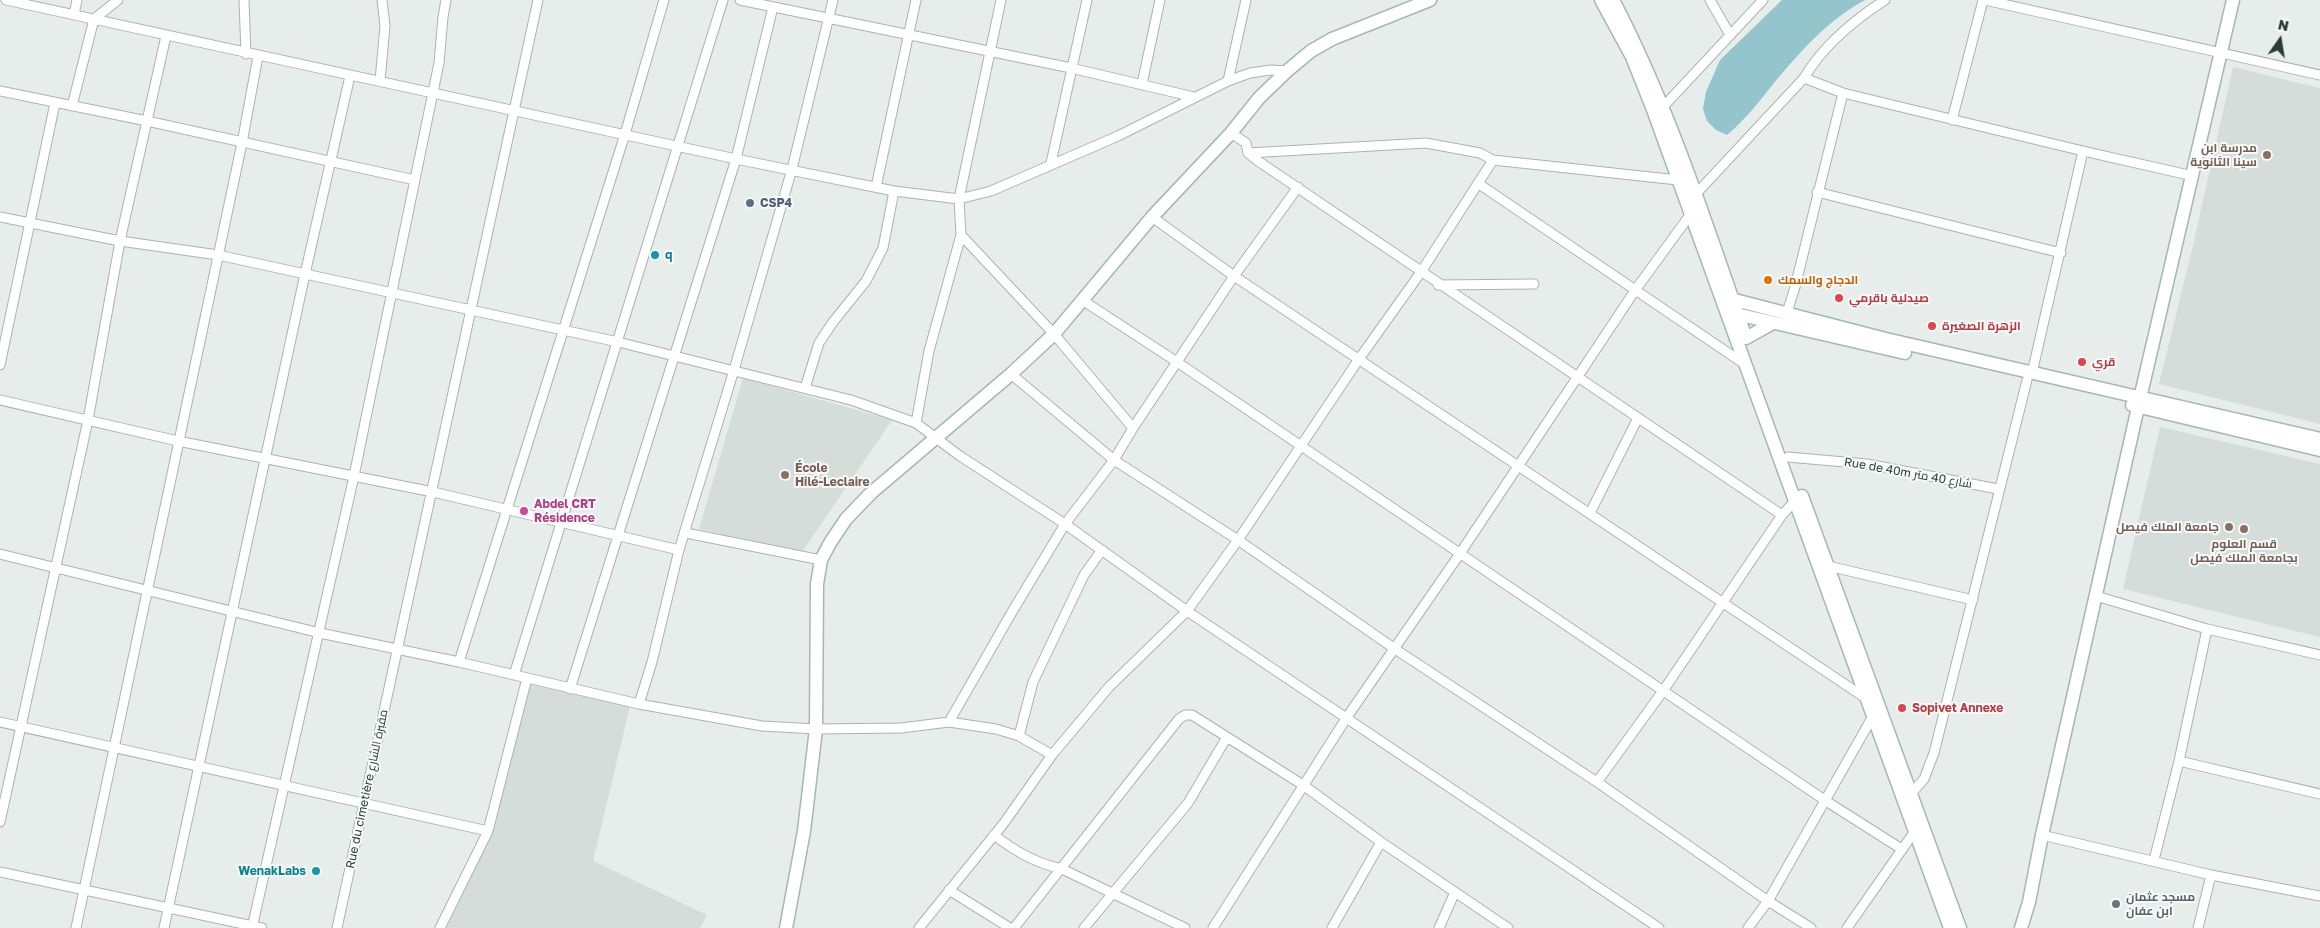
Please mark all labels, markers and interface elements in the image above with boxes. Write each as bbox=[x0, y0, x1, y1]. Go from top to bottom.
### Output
north arrow bbox=[2255, 15, 2305, 65]
text: N bbox=[2276, 15, 2291, 34]
place label: مدرسة ابن سينا الثانوية bbox=[2190, 141, 2257, 169]
marker: مدرسة ابن سينا الثانوية bbox=[2261, 149, 2273, 161]
place label: CSP4 bbox=[760, 196, 792, 210]
marker: CSP4 bbox=[744, 197, 756, 209]
place label: q bbox=[665, 248, 672, 262]
marker: q bbox=[649, 249, 661, 261]
place label: الدجاج والسمك bbox=[1778, 273, 1858, 287]
marker: الدجاج والسمك bbox=[1762, 274, 1774, 286]
place label: صيدلية باقرمي bbox=[1849, 291, 1929, 305]
marker: صيدلية باقرمي bbox=[1833, 292, 1845, 304]
place label: الزهرة الصغيرة bbox=[1942, 319, 2021, 333]
marker: الزهرة الصغيرة bbox=[1926, 320, 1938, 332]
place label: قري bbox=[2092, 355, 2115, 369]
marker: قري bbox=[2076, 356, 2088, 368]
street label: Rue de 40m شارع 40 متر bbox=[1843, 455, 1973, 491]
place label: École Hilé-Leclaire bbox=[795, 461, 870, 489]
marker: École Hilé-Leclaire bbox=[779, 469, 791, 481]
place label: Abdel CRT Résidence bbox=[534, 497, 596, 525]
marker: Abdel CRT Résidence bbox=[518, 505, 530, 517]
place label: جامعة الملك فيصل bbox=[2116, 520, 2219, 534]
marker: جامعة الملك فيصل bbox=[2223, 521, 2235, 533]
marker: قسم العلوم بجامعة الملك فيصل bbox=[2238, 523, 2250, 535]
place label: قسم العلوم بجامعة الملك فيصل bbox=[2190, 537, 2298, 565]
place label: Sopivet Annexe bbox=[1912, 701, 2003, 715]
marker: Sopivet Annexe bbox=[1896, 702, 1908, 714]
street label: Rue du cimetière مقبرة الشارع bbox=[343, 708, 391, 870]
place label: WenakLabs bbox=[238, 864, 306, 878]
marker: WenakLabs bbox=[310, 865, 322, 877]
place label: مسجد عثمان ابن عفان bbox=[2126, 890, 2195, 918]
marker: مسجد عثمان ابن عفان bbox=[2110, 898, 2122, 910]

